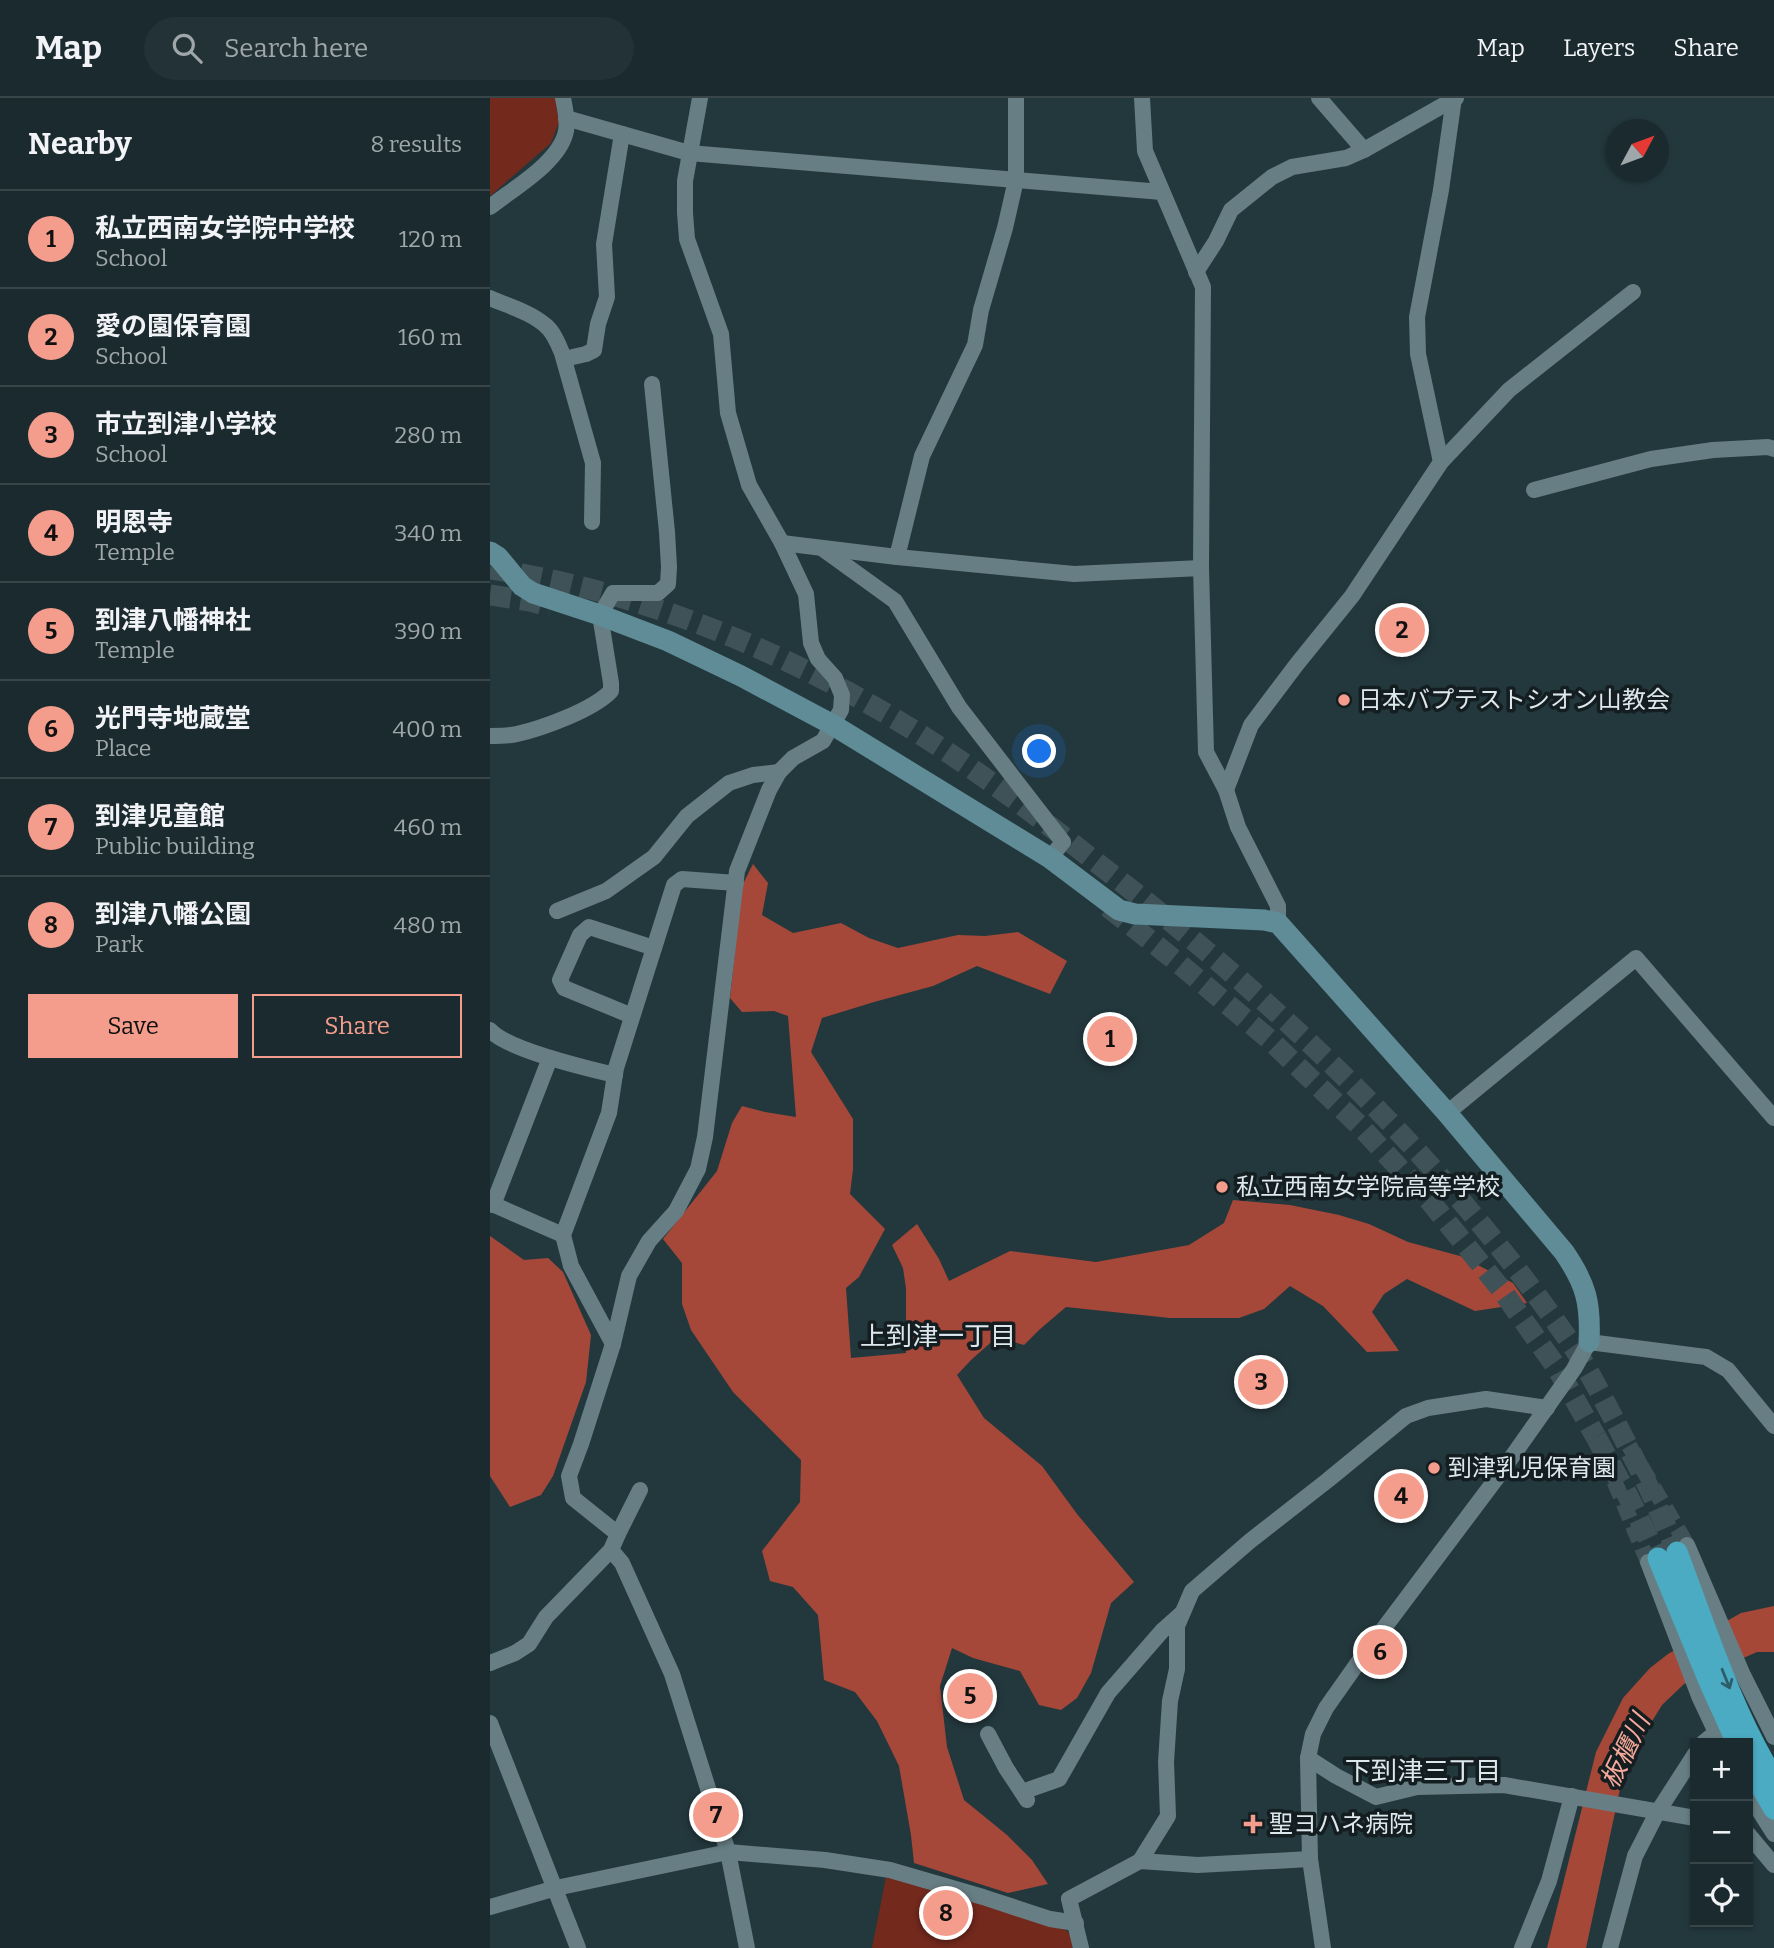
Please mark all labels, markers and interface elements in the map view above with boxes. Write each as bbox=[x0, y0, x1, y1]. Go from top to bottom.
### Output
search box bbox=[144, 17, 634, 80]
text: Map bbox=[35, 28, 102, 68]
icon: search bbox=[168, 29, 206, 67]
text: Search here bbox=[224, 33, 368, 64]
text: Map bbox=[1477, 34, 1525, 62]
text: Layers bbox=[1563, 34, 1635, 62]
text: Share bbox=[1673, 34, 1739, 62]
north arrow bbox=[1606, 119, 1669, 182]
text: Nearby bbox=[28, 126, 132, 162]
text: 8 results bbox=[370, 130, 462, 158]
text: 私立西南女学院中学校 bbox=[95, 213, 355, 244]
text: 1 bbox=[46, 225, 56, 253]
text: 120 m bbox=[399, 225, 462, 253]
text: School bbox=[95, 244, 167, 272]
text: 愛の園保育園 bbox=[95, 311, 251, 342]
text: 2 bbox=[45, 323, 57, 351]
text: 160 m bbox=[398, 323, 462, 351]
text: School bbox=[95, 342, 167, 370]
text: 市立到津小学校 bbox=[95, 409, 277, 440]
text: 3 bbox=[44, 421, 58, 449]
text: 280 m bbox=[394, 421, 462, 449]
text: School bbox=[95, 440, 167, 468]
text: 明恩寺 bbox=[95, 507, 173, 538]
text: 4 bbox=[44, 519, 58, 547]
text: 340 m bbox=[394, 519, 462, 547]
text: Temple bbox=[95, 538, 175, 566]
pin: 2 bbox=[1379, 604, 1425, 656]
text: 到津八幡神社 bbox=[95, 605, 251, 636]
text: 5 bbox=[45, 617, 57, 645]
text: 390 m bbox=[394, 617, 462, 645]
text: Temple bbox=[95, 636, 175, 664]
place label: 日本バプテストシオン山教会 bbox=[1358, 686, 1670, 714]
marker: 日本バプテストシオン山教会 bbox=[1336, 692, 1352, 708]
text: 光門寺地蔵堂 bbox=[95, 703, 251, 734]
text: 6 bbox=[44, 715, 58, 743]
text: 400 m bbox=[393, 715, 462, 743]
text: Place bbox=[95, 734, 151, 762]
your location bbox=[1022, 734, 1056, 768]
text: 到津児童館 bbox=[95, 801, 225, 832]
text: 7 bbox=[45, 813, 57, 841]
text: 460 m bbox=[394, 813, 462, 841]
text: Public building bbox=[95, 832, 255, 860]
text: 到津八幡公園 bbox=[95, 899, 251, 930]
text: 8 bbox=[44, 911, 58, 939]
text: 480 m bbox=[393, 911, 462, 939]
text: Park bbox=[95, 930, 144, 958]
button: Save bbox=[28, 994, 238, 1058]
button: Share bbox=[252, 994, 462, 1058]
pin: 1 bbox=[1087, 1013, 1133, 1065]
place label: 私立西南女学院高等学校 bbox=[1236, 1173, 1500, 1201]
marker: 私立西南女学院高等学校 bbox=[1214, 1179, 1230, 1195]
district label: 上到津一丁目 bbox=[860, 1321, 1016, 1352]
pin: 3 bbox=[1238, 1356, 1284, 1408]
place label: 到津乳児保育園 bbox=[1448, 1454, 1616, 1482]
marker: 到津乳児保育園 bbox=[1426, 1460, 1442, 1476]
pin: 4 bbox=[1378, 1470, 1424, 1522]
pin: 6 bbox=[1357, 1626, 1403, 1678]
one-way arrow bbox=[1720, 1667, 1733, 1689]
pin: 5 bbox=[947, 1670, 993, 1722]
water label: 板櫃川 bbox=[1594, 1707, 1658, 1793]
map controls bbox=[1690, 1738, 1753, 1927]
button: + bbox=[1690, 1738, 1753, 1801]
district label: 下到津三丁目 bbox=[1345, 1756, 1501, 1787]
pin: 7 bbox=[693, 1789, 739, 1841]
button: − bbox=[1690, 1801, 1753, 1864]
place label: 聖ヨハネ病院 bbox=[1269, 1810, 1413, 1838]
marker: 聖ヨハネ病院 bbox=[1243, 1814, 1263, 1834]
button: locate bbox=[1690, 1864, 1753, 1927]
pin: 8 bbox=[923, 1887, 969, 1939]

